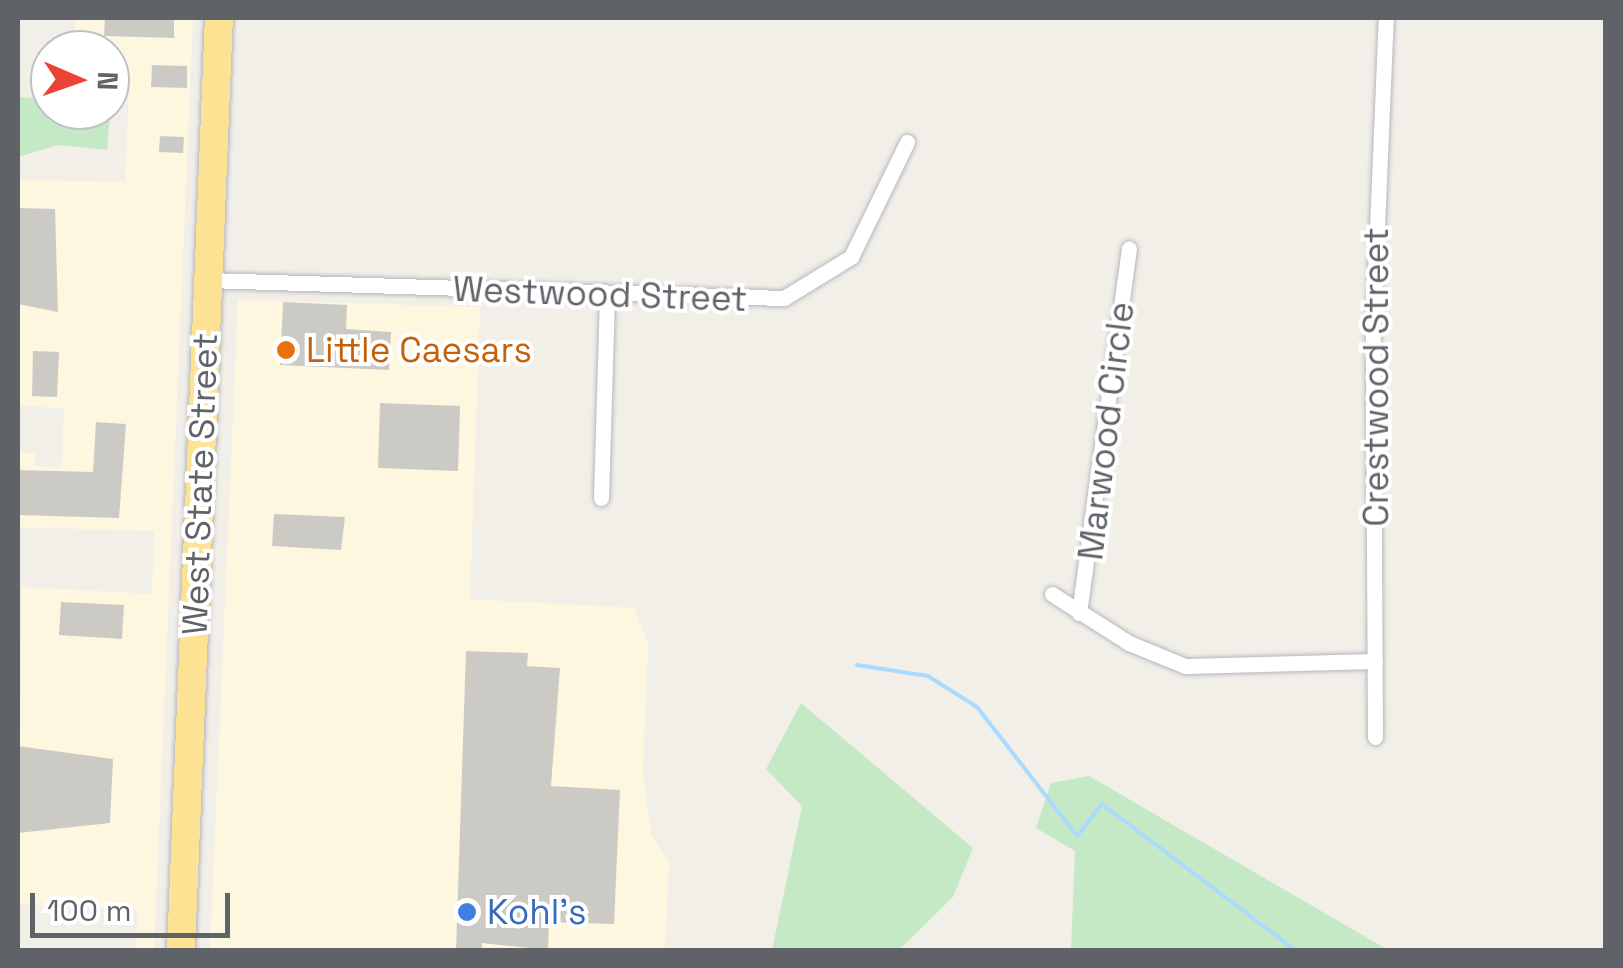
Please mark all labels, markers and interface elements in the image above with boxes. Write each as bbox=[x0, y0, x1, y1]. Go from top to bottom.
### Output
north arrow bbox=[30, 30, 130, 130]
text: N bbox=[90, 71, 126, 91]
street label: Crestwood Street bbox=[1355, 227, 1397, 527]
street label: Westwood Street bbox=[452, 268, 748, 320]
street label: Marwood Circle bbox=[1069, 299, 1143, 563]
place label: Little Caesars bbox=[306, 329, 532, 371]
street label: West State Street bbox=[174, 332, 226, 636]
marker: Little Caesars bbox=[275, 339, 297, 361]
scale bar bbox=[35, 873, 235, 935]
text: 100 m bbox=[47, 891, 132, 930]
place label: Kohl's bbox=[487, 891, 586, 933]
marker: Kohl's bbox=[456, 901, 478, 923]

